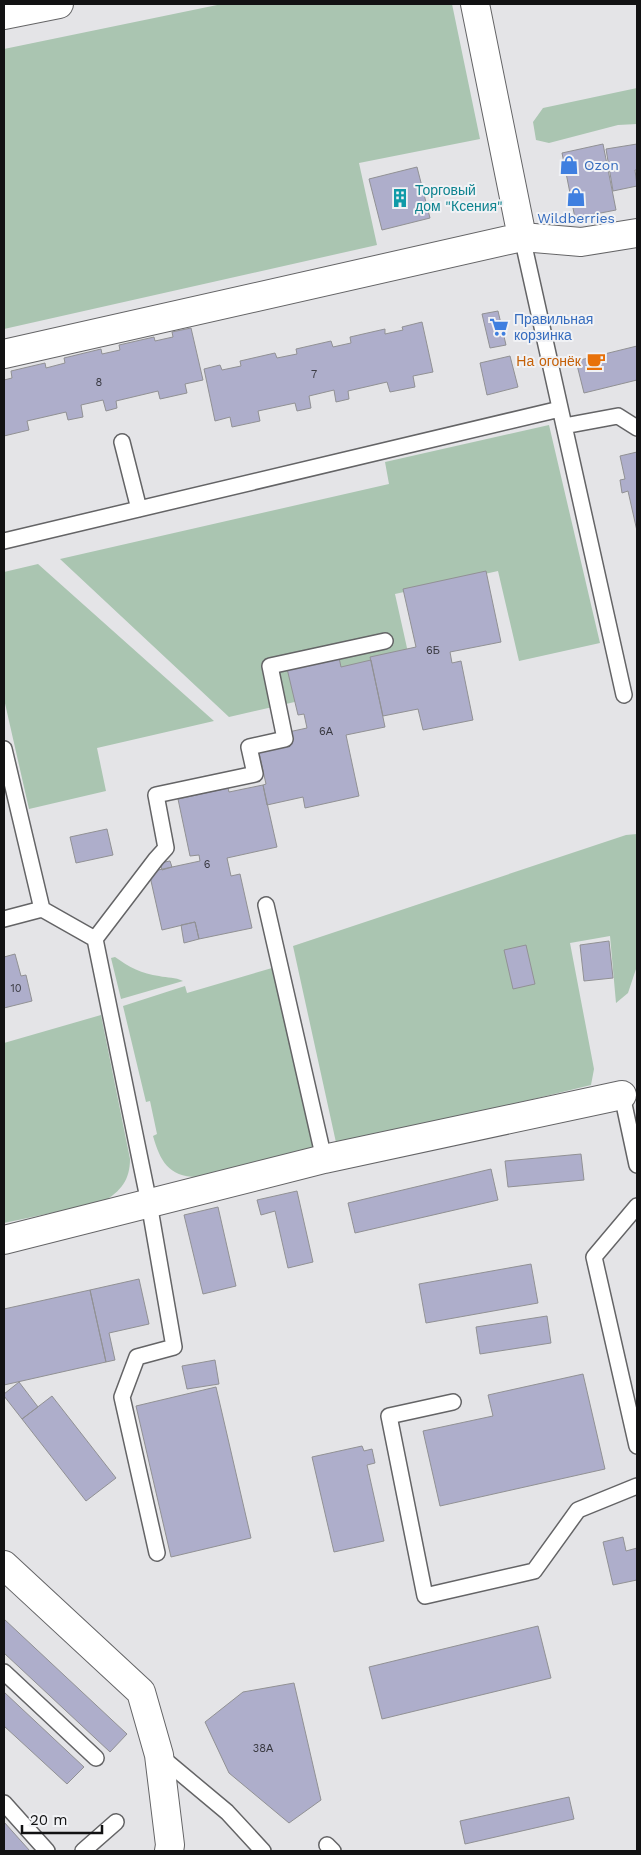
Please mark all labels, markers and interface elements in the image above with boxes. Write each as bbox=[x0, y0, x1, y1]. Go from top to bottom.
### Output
shop icon: Ozon bbox=[558, 154, 580, 176]
place label: Ozon bbox=[584, 157, 619, 173]
place label: Торговый дом "Ксения" bbox=[415, 182, 503, 214]
shop icon: Wildberries bbox=[565, 186, 587, 208]
building icon: Торговый дом "Ксения" bbox=[389, 187, 411, 209]
place label: Wildberries bbox=[537, 210, 615, 226]
place label: Правильная корзинка bbox=[514, 311, 593, 343]
supermarket icon: Правильная корзинка bbox=[488, 316, 510, 338]
cafe icon: На огонёк bbox=[585, 350, 607, 372]
place label: На огонёк bbox=[516, 353, 582, 369]
house number: 7 bbox=[311, 368, 317, 381]
house number: 8 bbox=[96, 376, 103, 389]
house number: 6Б bbox=[426, 644, 440, 657]
house number: 6А bbox=[319, 725, 334, 738]
house number: 6 bbox=[204, 858, 211, 871]
house number: 10 bbox=[10, 982, 22, 995]
house number: 38А bbox=[253, 1742, 274, 1755]
scale bar bbox=[22, 1802, 102, 1834]
text: 20 m bbox=[30, 1811, 68, 1829]

